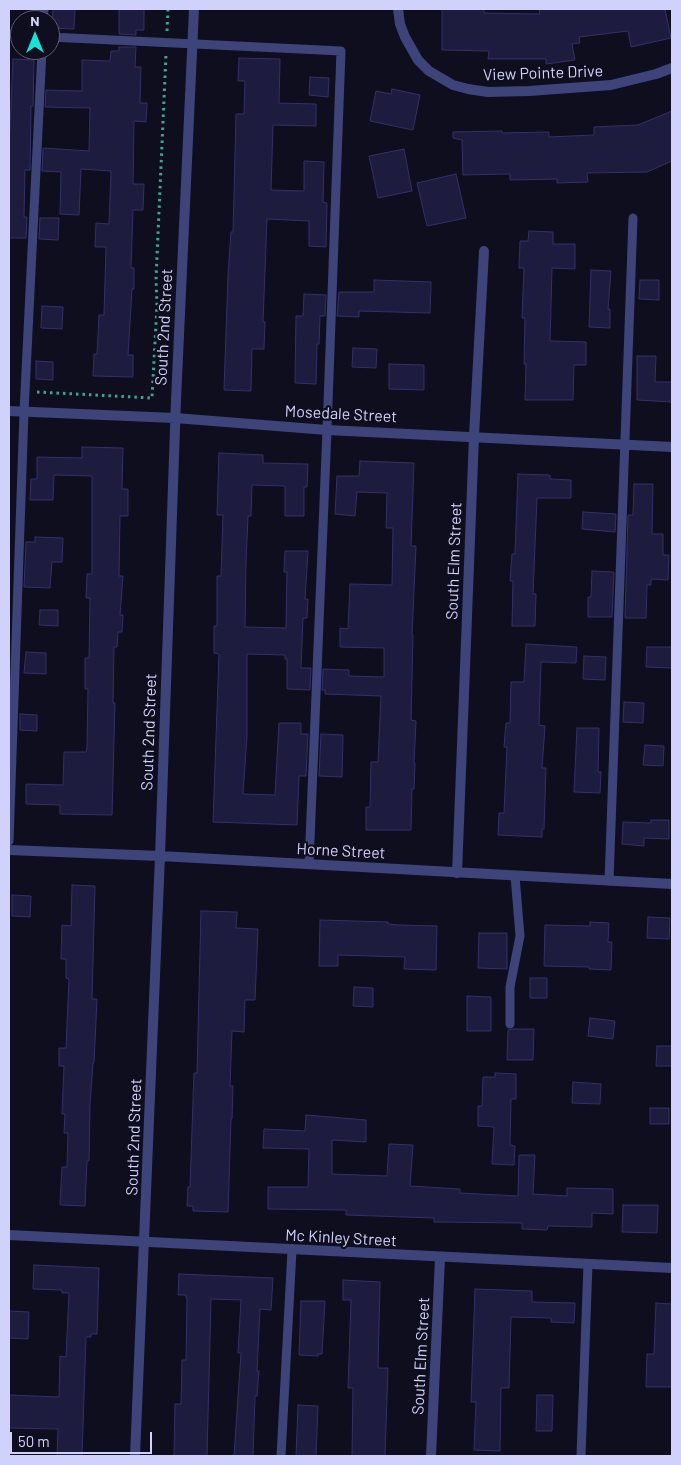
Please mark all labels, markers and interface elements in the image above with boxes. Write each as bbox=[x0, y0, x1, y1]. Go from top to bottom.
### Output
north arrow bbox=[10, 10, 60, 60]
text: N bbox=[30, 12, 40, 29]
street label: View Pointe Drive bbox=[483, 61, 603, 85]
street label: South 2nd Street bbox=[151, 268, 177, 386]
street label: Mosedale Street bbox=[284, 401, 398, 427]
street label: South Elm Street bbox=[442, 502, 466, 620]
street label: South 2nd Street bbox=[137, 673, 161, 791]
street label: Horne Street bbox=[296, 839, 386, 863]
street label: South 2nd Street bbox=[122, 1078, 146, 1196]
street label: Mc Kinley Street bbox=[285, 1225, 397, 1251]
street label: South Elm Street bbox=[408, 1297, 434, 1415]
scale bar bbox=[12, 1422, 155, 1454]
text: 50 m bbox=[18, 1432, 50, 1450]

